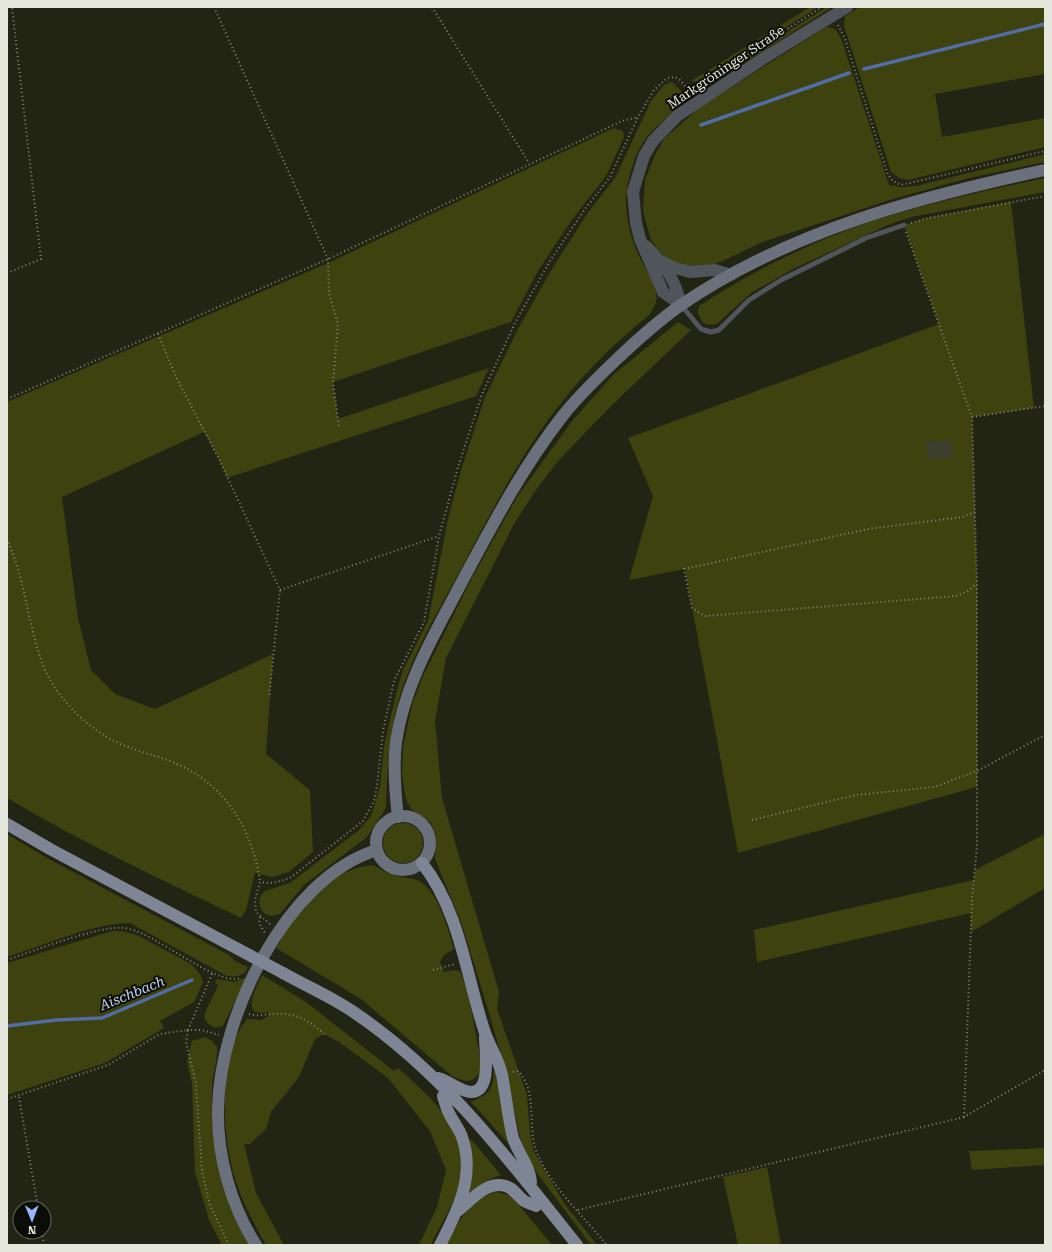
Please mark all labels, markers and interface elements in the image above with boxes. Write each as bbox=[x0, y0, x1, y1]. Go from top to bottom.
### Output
street label: Markgröninger Straße bbox=[665, 22, 787, 112]
water label: Aischbach bbox=[96, 973, 167, 1014]
north arrow bbox=[12, 1200, 52, 1240]
text: N bbox=[27, 1223, 37, 1236]

